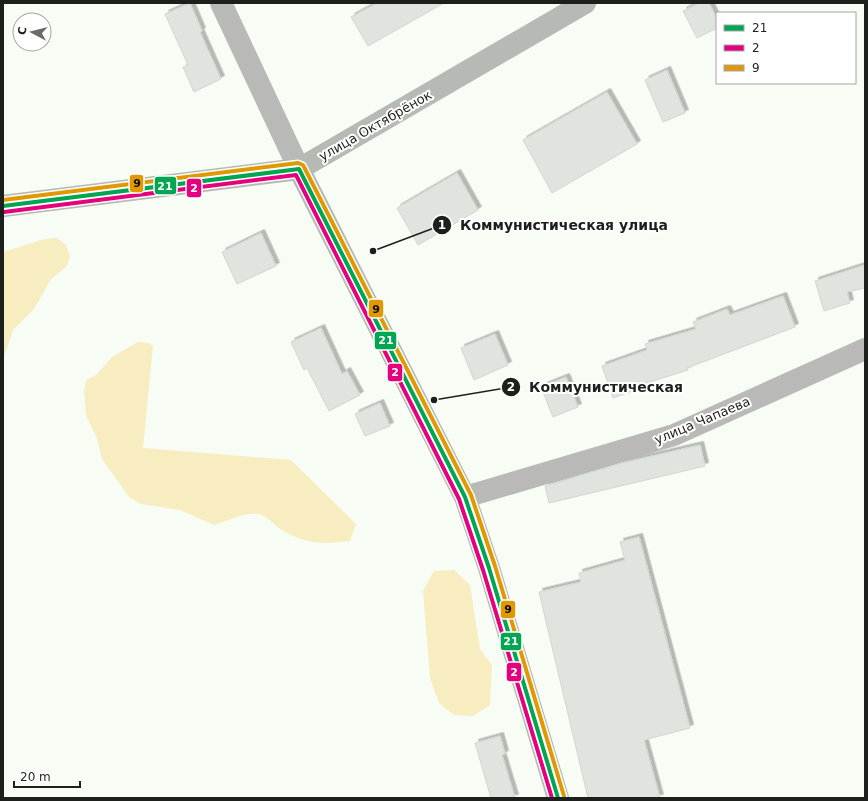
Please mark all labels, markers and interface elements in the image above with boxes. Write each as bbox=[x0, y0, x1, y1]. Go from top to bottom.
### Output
north arrow bbox=[12, 12, 52, 52]
legend bbox=[716, 12, 856, 84]
text: 21 bbox=[752, 21, 767, 35]
text: С bbox=[16, 26, 30, 36]
text: 2 bbox=[752, 41, 760, 55]
text: 9 bbox=[752, 61, 760, 75]
street label: улица Октябрёнок bbox=[316, 87, 434, 164]
line badge: 9 bbox=[129, 174, 144, 193]
line badge: 21 bbox=[154, 176, 177, 195]
text: 9 bbox=[133, 177, 141, 190]
line badge: 2 bbox=[186, 178, 202, 198]
text: 21 bbox=[157, 180, 173, 193]
text: 2 bbox=[190, 182, 198, 195]
callout: Коммунистическая улица bbox=[432, 212, 676, 238]
text: Коммунистическая улица bbox=[460, 217, 668, 233]
text: 1 bbox=[438, 218, 446, 232]
line badge: 9 bbox=[368, 299, 384, 318]
text: 9 bbox=[372, 303, 380, 316]
line badge: 21 bbox=[374, 331, 397, 350]
text: 21 bbox=[378, 334, 394, 347]
line badge: 2 bbox=[387, 363, 403, 382]
text: 2 bbox=[391, 366, 399, 379]
callout: Коммунистическая bbox=[501, 374, 691, 400]
text: Коммунистическая bbox=[529, 379, 683, 395]
text: 2 bbox=[507, 380, 515, 394]
street label: улица Чапаева bbox=[652, 394, 752, 447]
line badge: 9 bbox=[500, 600, 516, 619]
text: 9 bbox=[504, 603, 512, 616]
line badge: 21 bbox=[500, 632, 522, 651]
text: 21 bbox=[503, 635, 519, 648]
line badge: 2 bbox=[506, 662, 522, 682]
text: 2 bbox=[510, 666, 518, 679]
scale bar bbox=[14, 763, 80, 789]
text: 20 m bbox=[20, 770, 51, 784]

